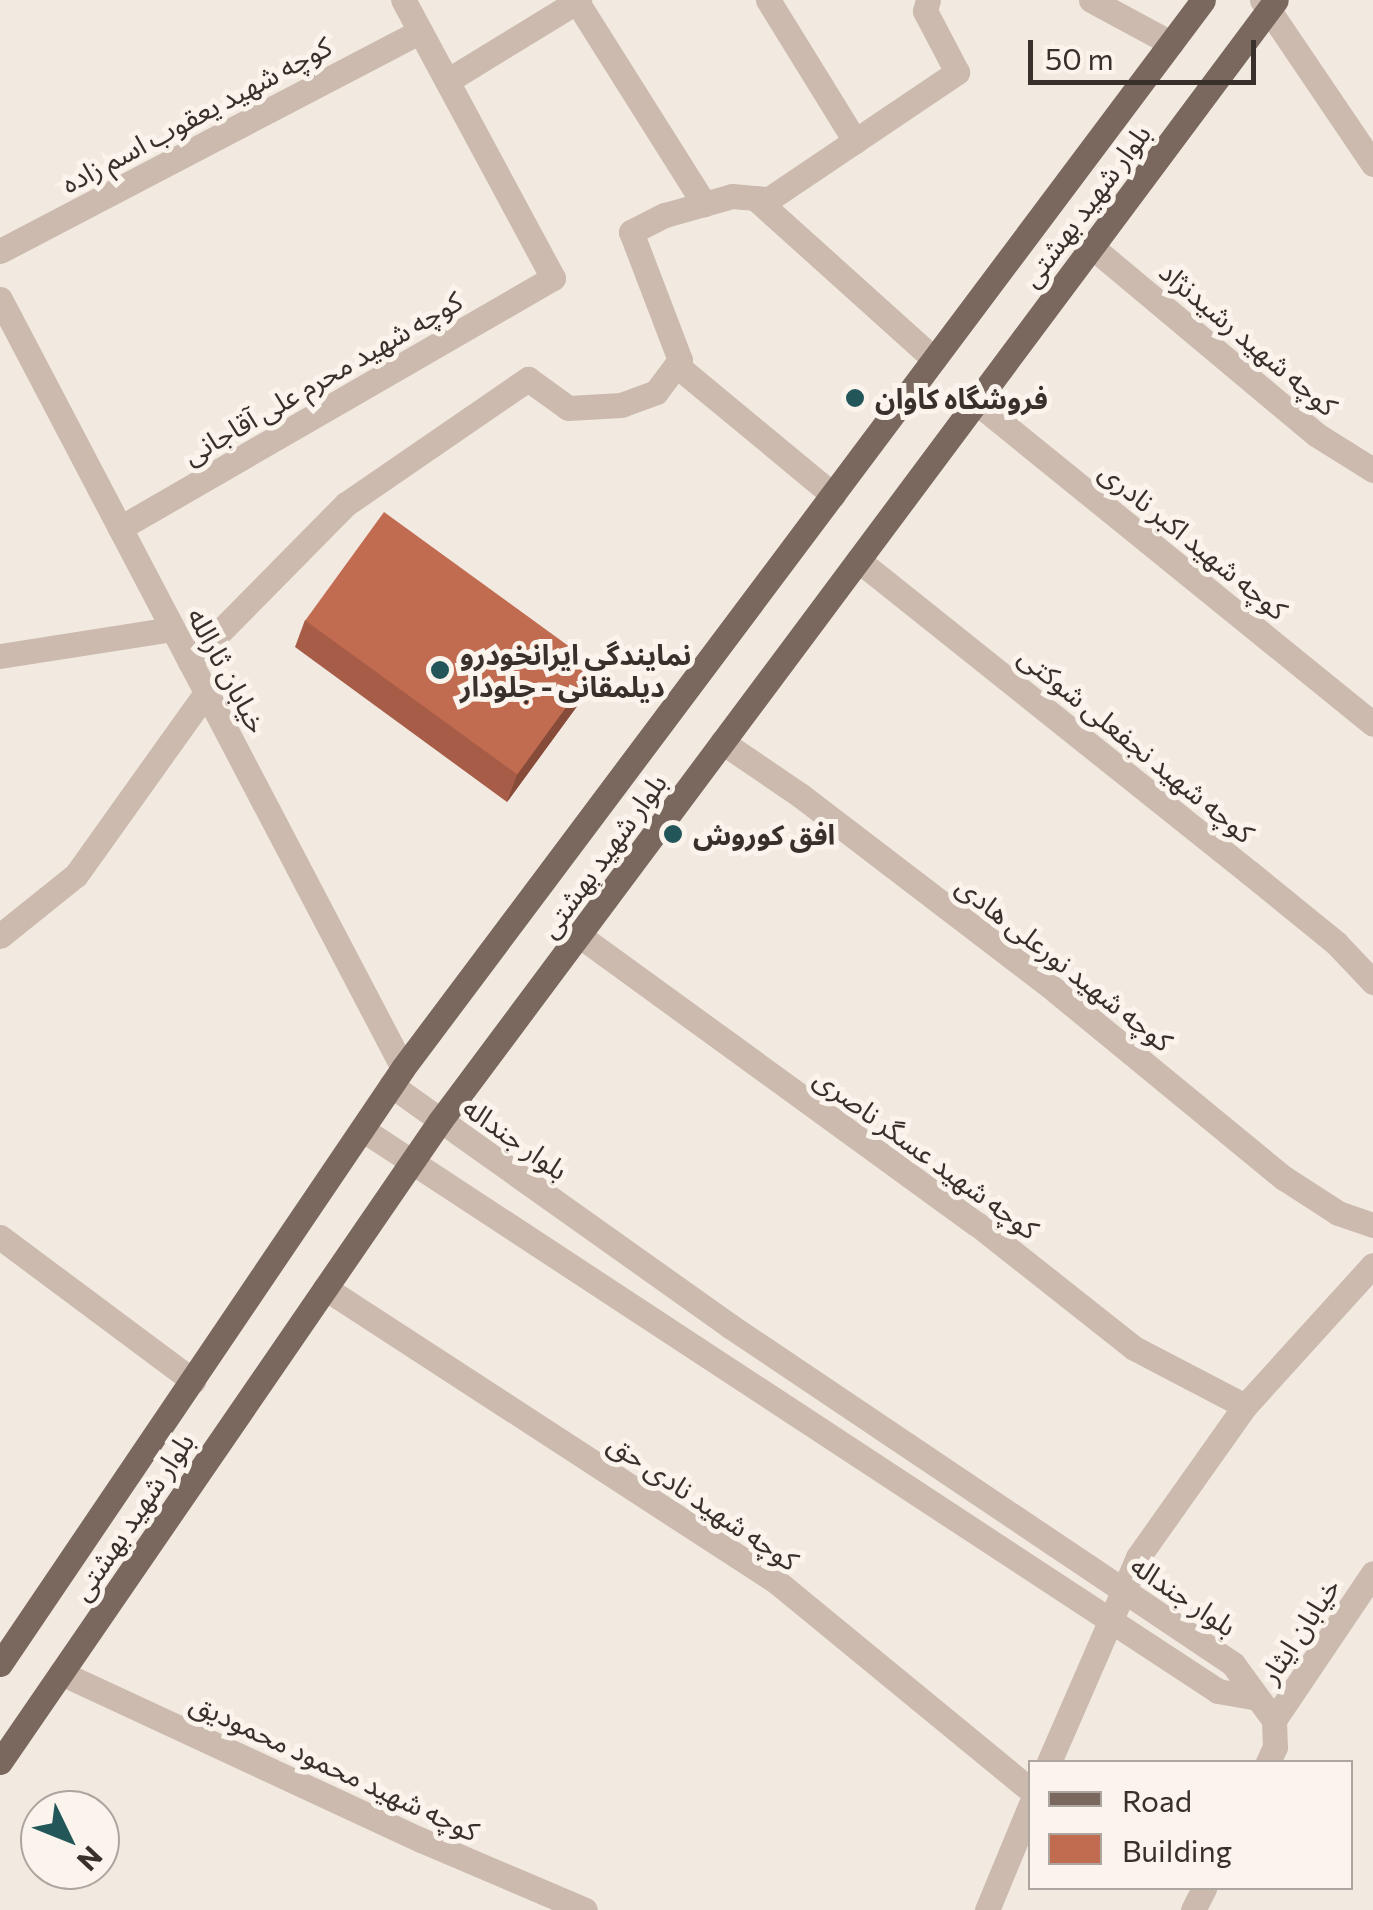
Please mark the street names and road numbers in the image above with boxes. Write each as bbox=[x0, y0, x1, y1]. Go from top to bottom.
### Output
street label: کوچه شهید یعقوب اسم زاده bbox=[55, 29, 337, 199]
street label: بلوار شهید بهشتی bbox=[1013, 117, 1157, 293]
street label: کوچه شهید رشیدنژاد bbox=[1153, 254, 1345, 422]
street label: کوچه شهید محرم علی آقاجانی bbox=[176, 283, 468, 471]
street label: کوچه شهید اکبر نادری bbox=[1093, 454, 1295, 626]
street label: خیابان ثارالله bbox=[181, 601, 275, 739]
street label: کوچه شهید نجفعلی شوکتی bbox=[1013, 639, 1261, 849]
street label: بلوار شهید بهشتی bbox=[531, 766, 673, 944]
street label: کوچه شهید نورعلی هادی bbox=[950, 868, 1180, 1058]
street label: کوچه شهید عسگر ناصری bbox=[808, 1060, 1046, 1246]
street label: بلوار جنداله bbox=[457, 1090, 575, 1186]
street label: کوچه شهید نادی حق bbox=[603, 1425, 805, 1577]
street label: بلوار شهید بهشتی bbox=[64, 1426, 200, 1606]
street label: بلوار جنداله bbox=[1125, 1548, 1243, 1642]
street label: خیابان ایثار bbox=[1252, 1571, 1346, 1689]
street label: کوچه شهید محمود محمودیق bbox=[186, 1684, 484, 1848]

